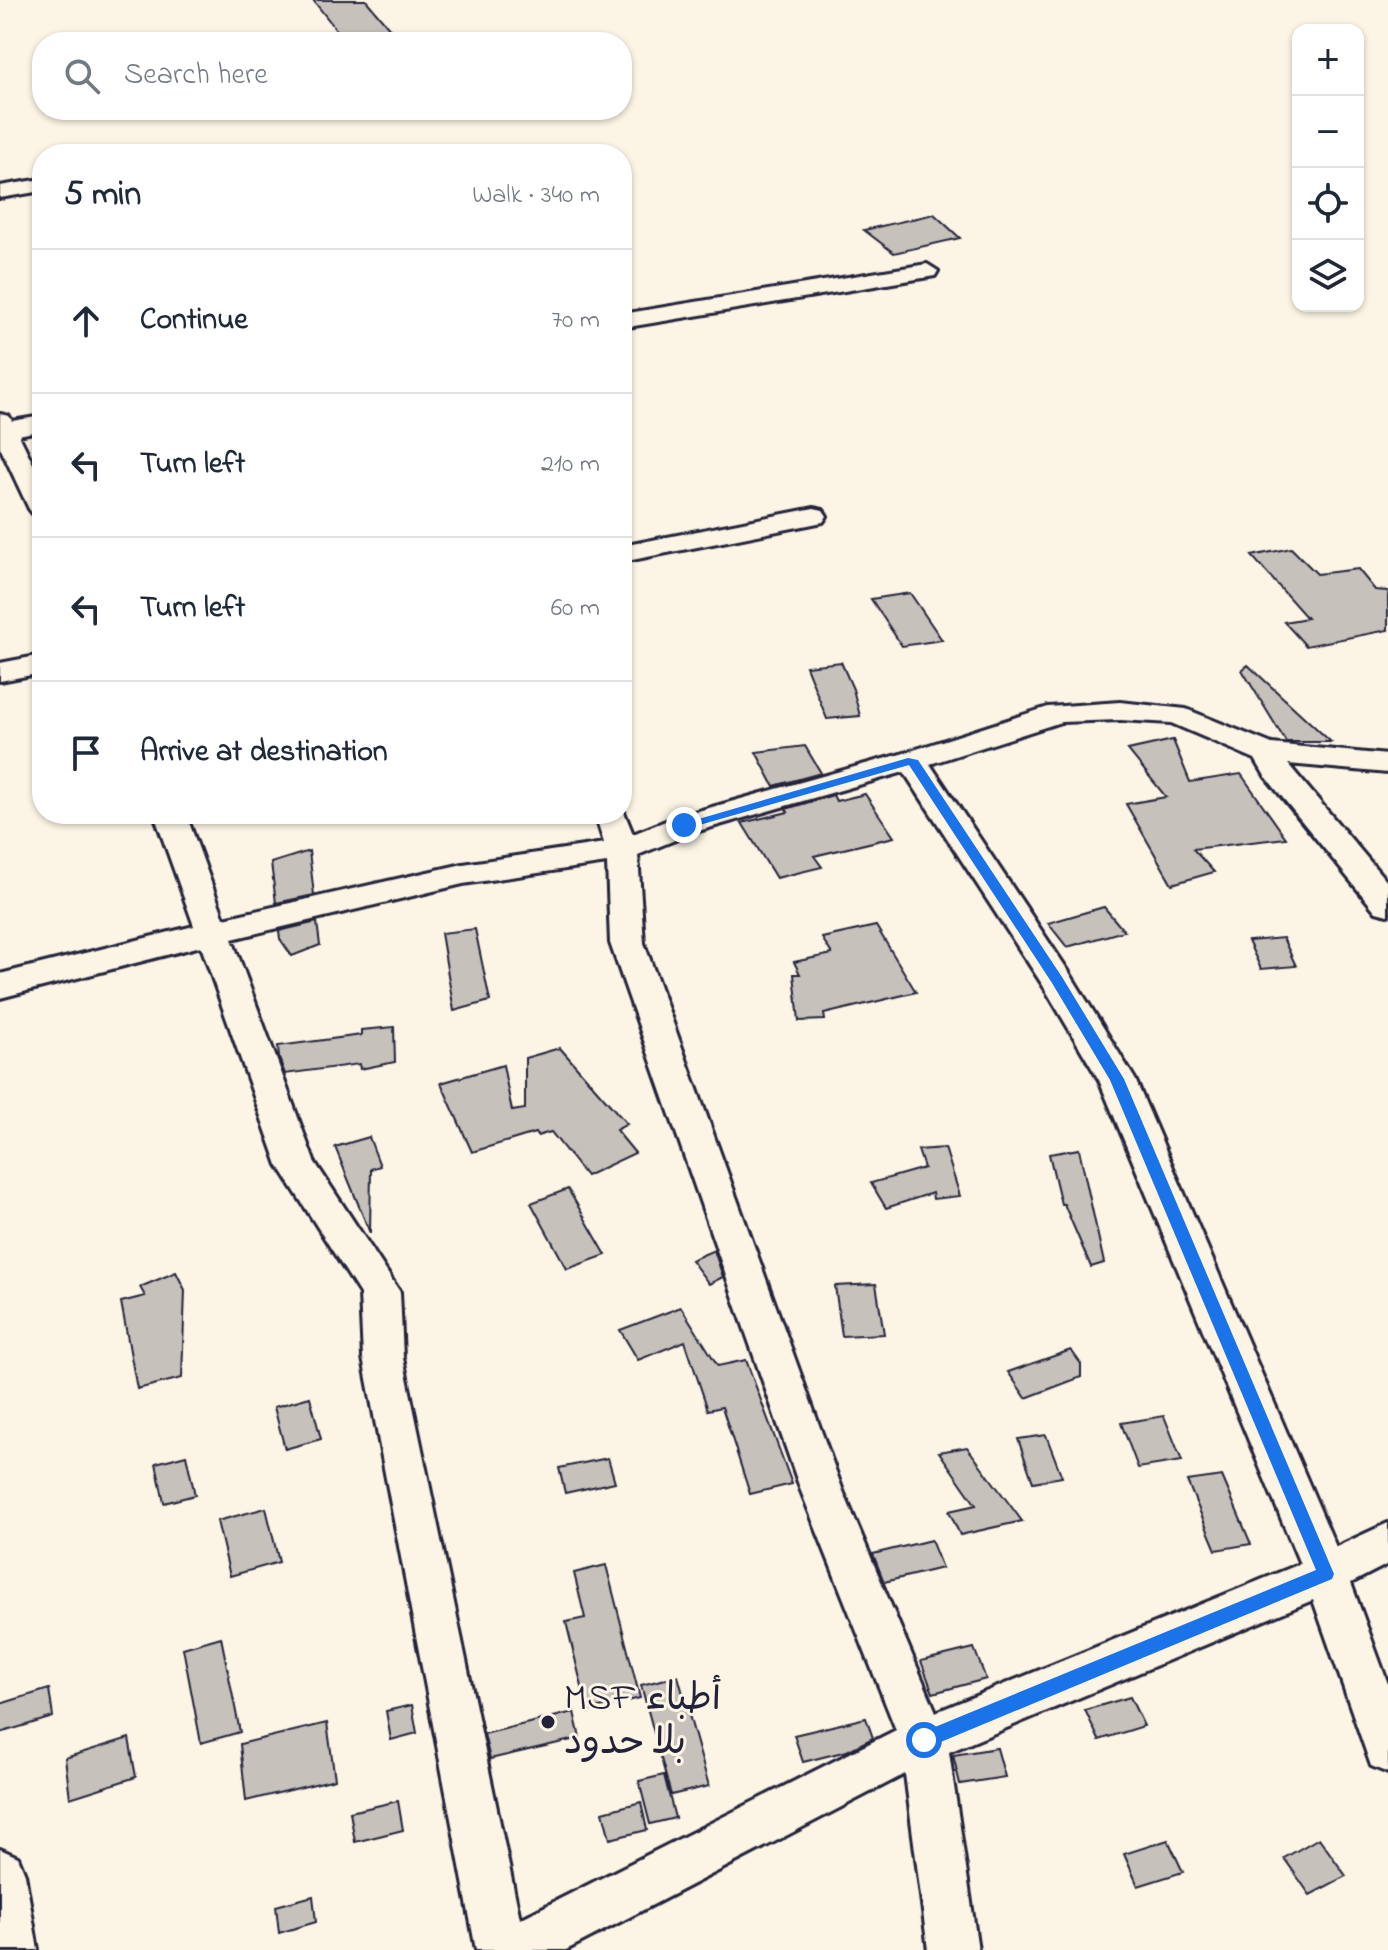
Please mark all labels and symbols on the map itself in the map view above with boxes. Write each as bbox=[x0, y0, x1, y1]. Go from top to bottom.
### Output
route end bbox=[666, 807, 702, 843]
place label: MSF أطباء بلا حدود bbox=[564, 1672, 721, 1772]
marker: MSF أطباء بلا حدود bbox=[539, 1713, 557, 1731]
route start bbox=[906, 1722, 942, 1758]

